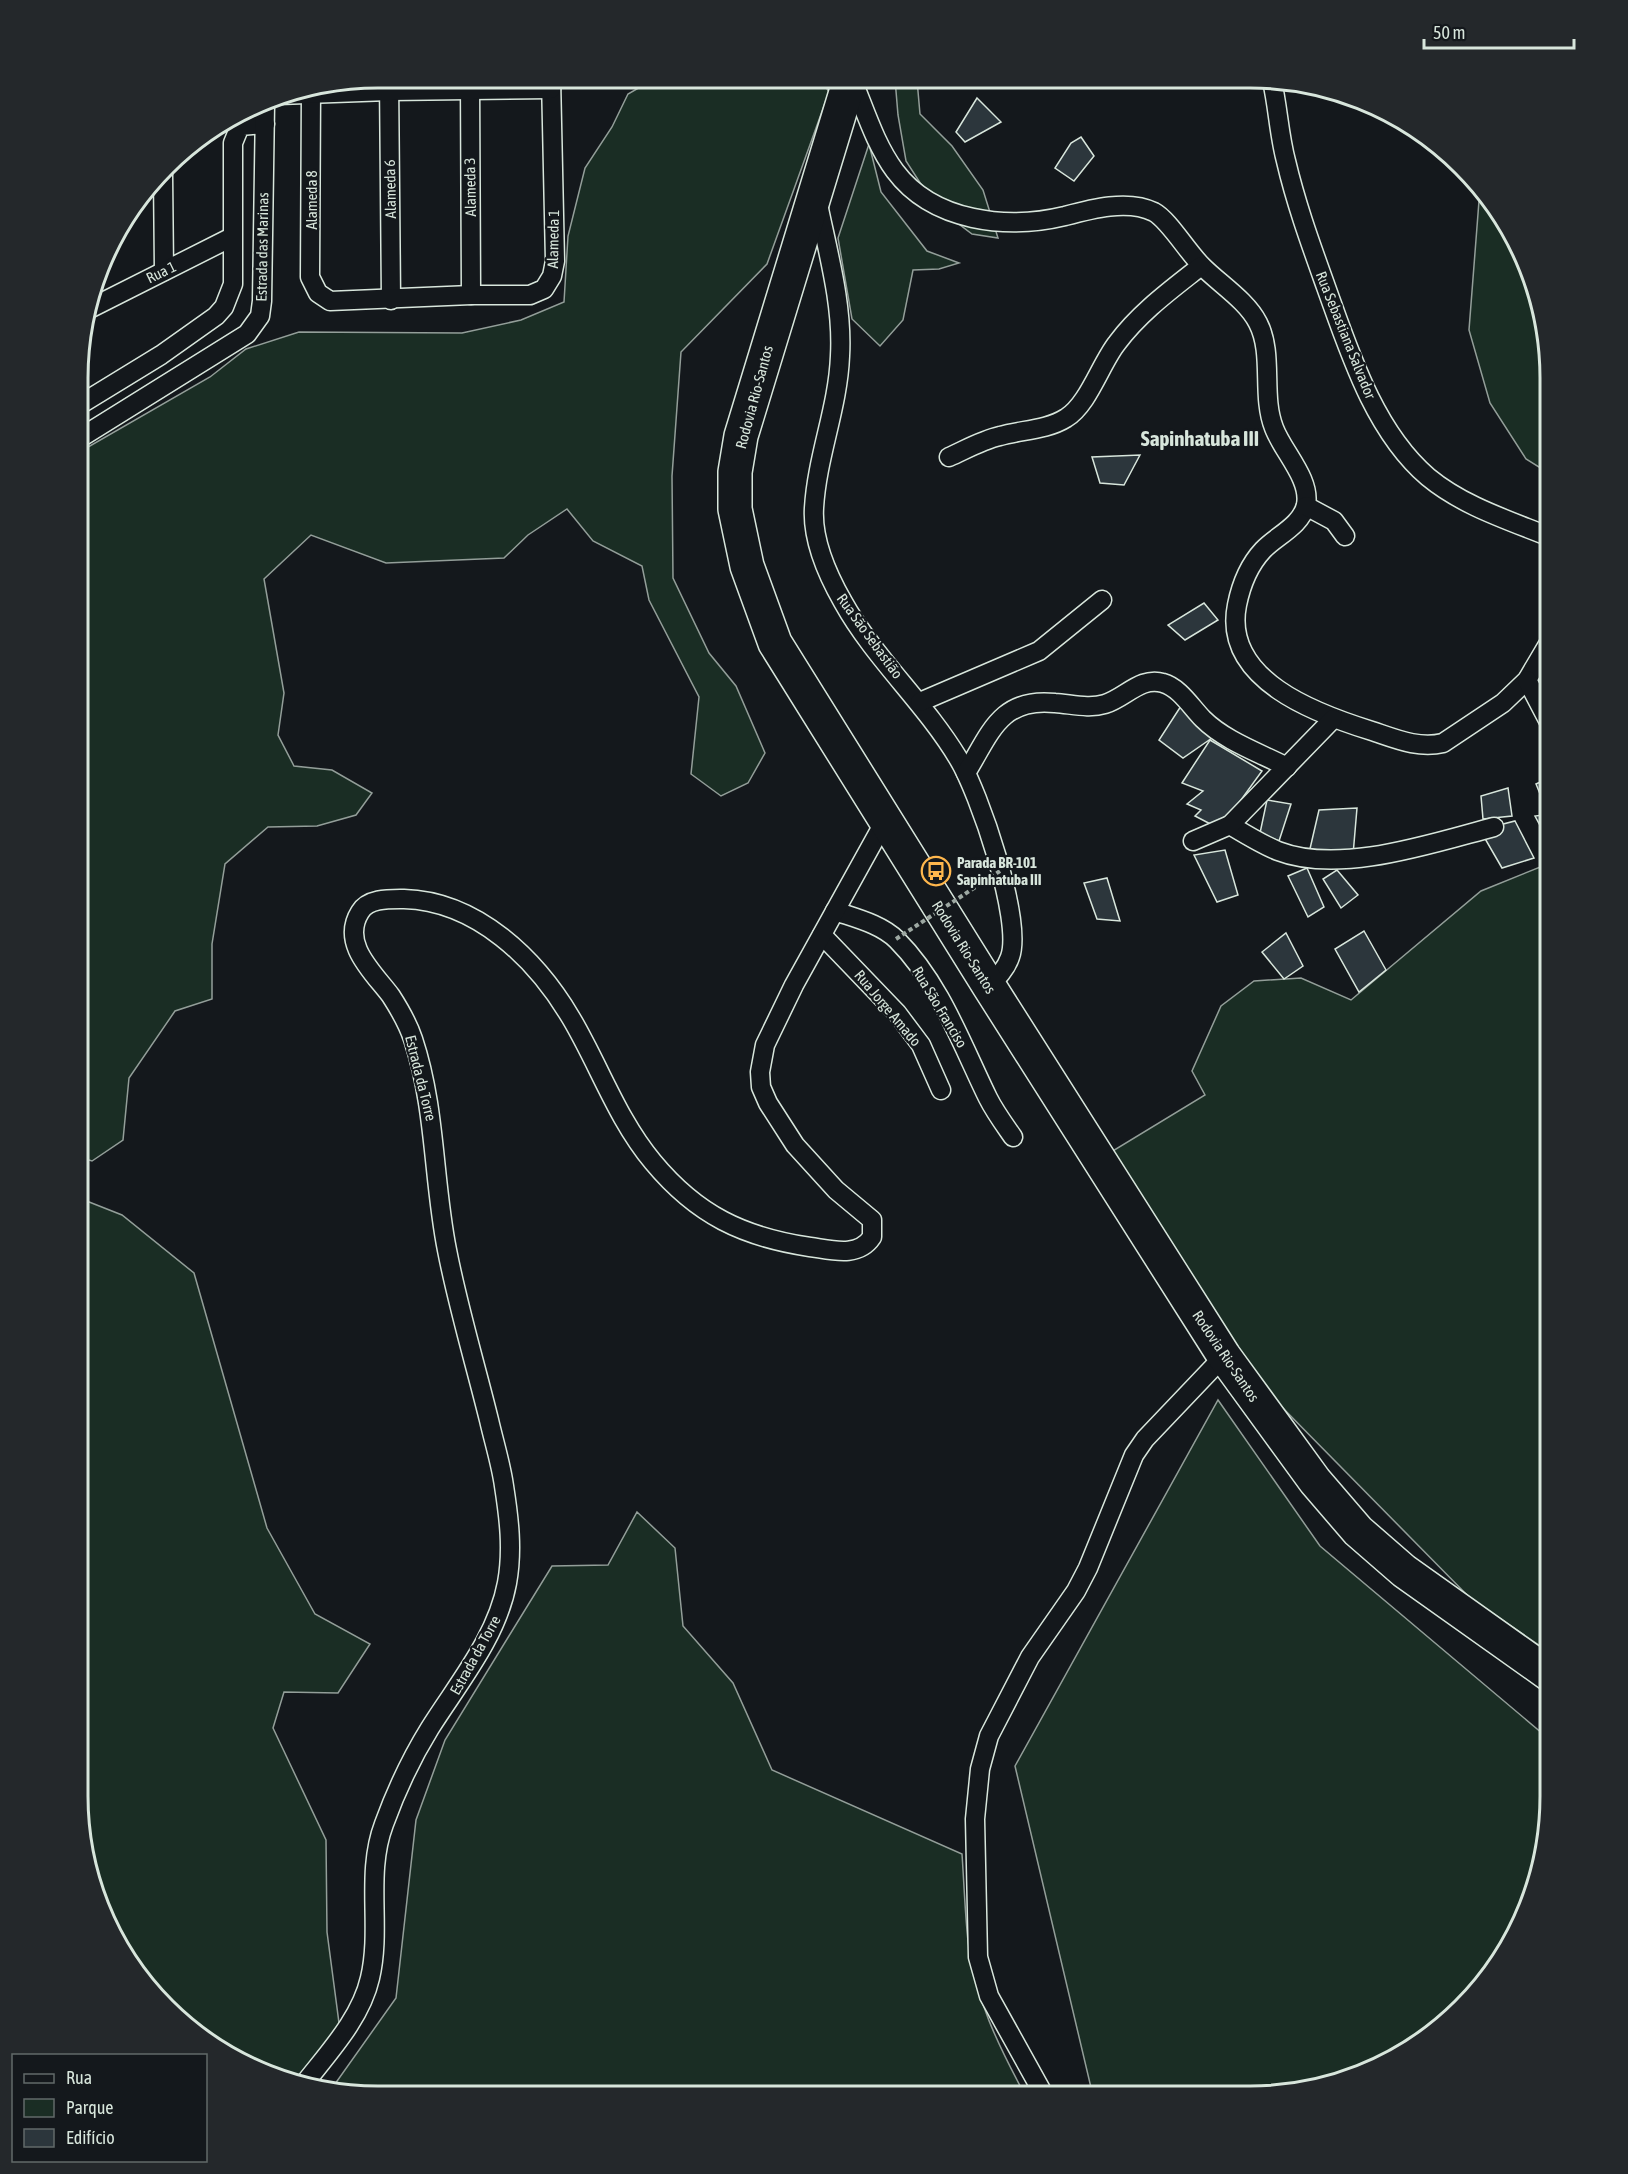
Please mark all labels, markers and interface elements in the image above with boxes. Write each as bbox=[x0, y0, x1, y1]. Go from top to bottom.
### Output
scale bar bbox=[1424, 12, 1574, 50]
text: 50 m bbox=[1433, 22, 1465, 43]
street label: Alameda 3 bbox=[461, 157, 479, 217]
street label: Alameda 6 bbox=[381, 159, 399, 219]
street label: Alameda 8 bbox=[303, 170, 320, 230]
street label: Estrada das Marinas bbox=[253, 192, 271, 302]
street label: Alameda 1 bbox=[544, 209, 562, 269]
street label: Rua 1 bbox=[143, 258, 179, 286]
street label: Rua Sebastiana Salvador bbox=[1313, 269, 1380, 402]
street label: Rodovia Rio-Santos bbox=[732, 344, 776, 450]
district label: Sapinhatuba III bbox=[1141, 426, 1259, 450]
street label: Rua São Sebastião bbox=[834, 590, 906, 682]
place label: Parada BR-101 Sapinhatuba III bbox=[957, 854, 1042, 888]
bus stop icon: Parada BR-101 Sapinhatuba III bbox=[920, 855, 952, 887]
street label: Rodovia Rio-Santos bbox=[929, 898, 999, 996]
street label: Rua São Franciso bbox=[909, 963, 971, 1051]
street label: Rua Jorge Amado bbox=[851, 967, 925, 1049]
street label: Estrada da Torre bbox=[402, 1033, 440, 1123]
street label: Rodovia Rio-Santos bbox=[1189, 1307, 1263, 1405]
street label: Estrada da Torre bbox=[446, 1612, 504, 1698]
legend bbox=[12, 2054, 207, 2162]
text: Rua bbox=[66, 2067, 92, 2088]
text: Parque bbox=[66, 2097, 114, 2118]
text: Edifício bbox=[66, 2127, 115, 2148]

